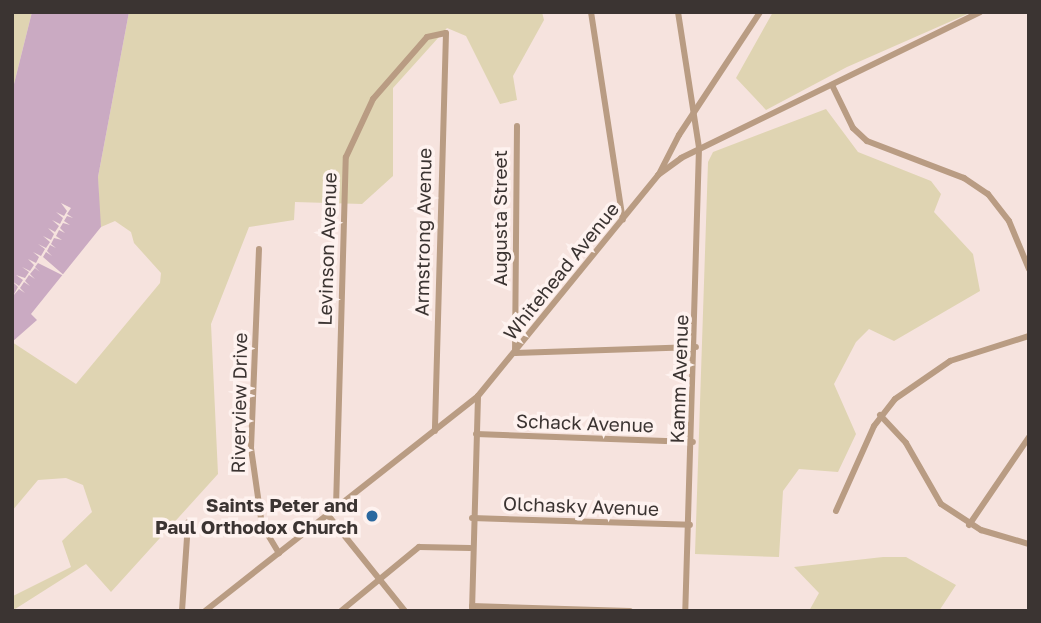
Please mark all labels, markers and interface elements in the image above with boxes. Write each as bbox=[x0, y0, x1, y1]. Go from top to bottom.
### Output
street label: Armstrong Avenue bbox=[410, 148, 436, 316]
street label: Augusta Street bbox=[489, 150, 511, 286]
street label: Levinson Avenue bbox=[313, 172, 341, 326]
street label: Whitehead Avenue bbox=[498, 198, 624, 344]
street label: Kamm Avenue bbox=[665, 314, 693, 444]
street label: Riverview Drive bbox=[226, 332, 252, 474]
street label: Schack Avenue bbox=[516, 409, 654, 437]
street label: Olchasky Avenue bbox=[503, 492, 659, 520]
place label: Saints Peter and Paul Orthodox Church bbox=[155, 494, 358, 538]
marker: Saints Peter and Paul Orthodox Church bbox=[364, 508, 380, 524]

